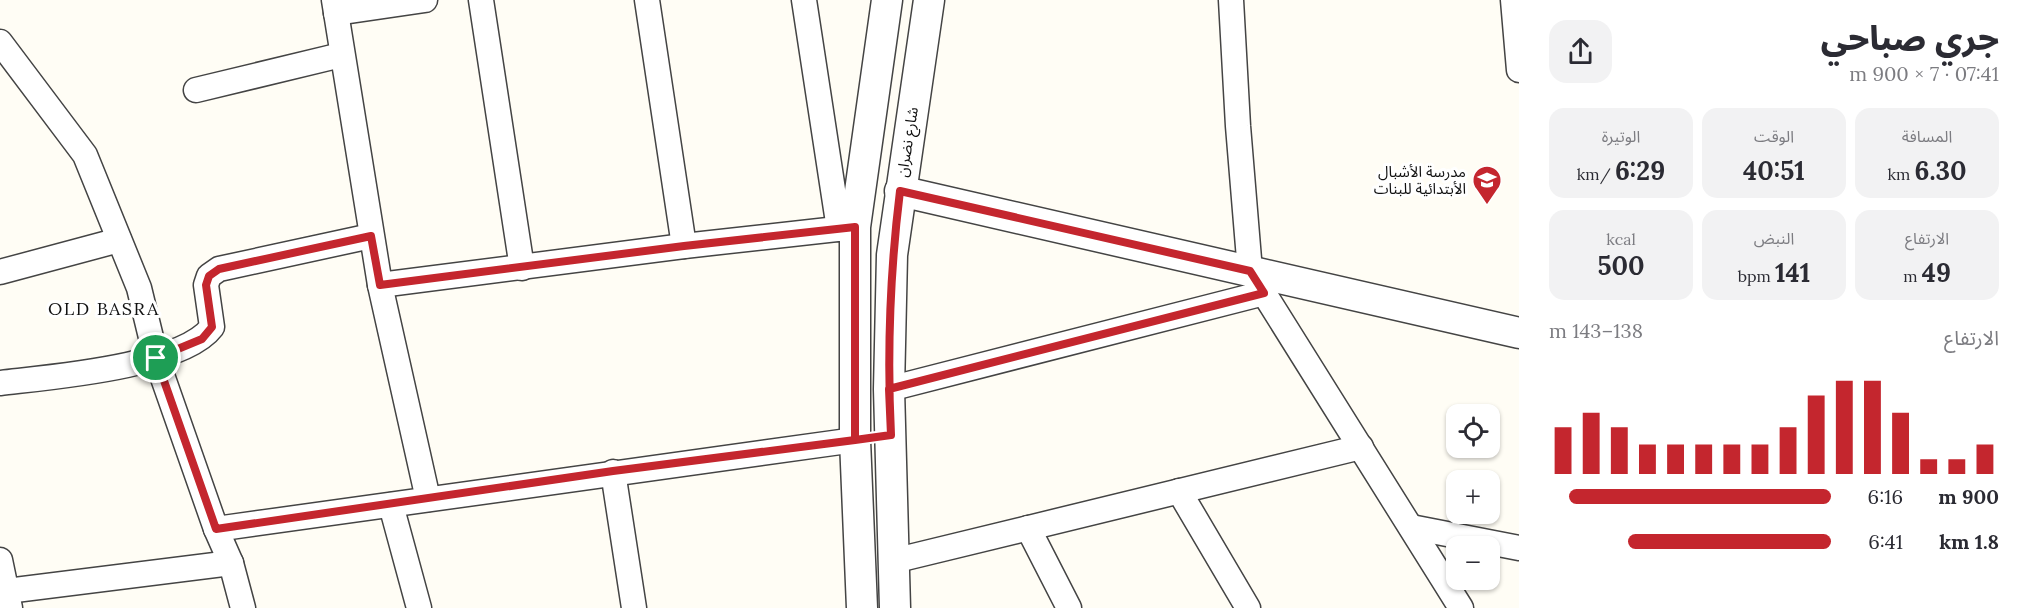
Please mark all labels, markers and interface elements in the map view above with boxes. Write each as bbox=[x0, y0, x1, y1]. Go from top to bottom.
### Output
text: جري صباحي bbox=[1821, 17, 1999, 59]
button: share bbox=[1549, 20, 1612, 83]
text: 07:41 · 7 × 900 m bbox=[1849, 61, 1999, 86]
street label: شارع نضران bbox=[892, 105, 925, 179]
text: الوتيرة bbox=[1602, 126, 1640, 146]
text: الوقت bbox=[1754, 126, 1794, 146]
text: المسافة bbox=[1902, 126, 1952, 146]
text: 6:29 bbox=[1615, 154, 1665, 187]
text: 40:51 bbox=[1743, 154, 1805, 187]
text: 6.30 bbox=[1915, 154, 1967, 187]
place label: مدرسة الأشبال الأبتدائية للبنات bbox=[1374, 162, 1466, 198]
school or university icon: مدرسة الأشبال الأبتدائية للبنات bbox=[1471, 164, 1503, 206]
text: /km bbox=[1577, 164, 1615, 184]
text: km bbox=[1887, 164, 1915, 184]
text: النبض bbox=[1754, 228, 1794, 248]
text: الارتفاع bbox=[1905, 228, 1949, 248]
text: kcal bbox=[1606, 229, 1636, 249]
text: 500 bbox=[1597, 249, 1645, 282]
text: 141 bbox=[1775, 256, 1810, 289]
text: 49 bbox=[1922, 256, 1951, 289]
text: bpm bbox=[1738, 266, 1775, 286]
text: m bbox=[1903, 266, 1922, 286]
district label: OLD BASRA bbox=[48, 297, 160, 320]
text: 138–143 m bbox=[1549, 318, 1643, 343]
text: الارتفاع bbox=[1944, 325, 1999, 350]
pin bbox=[130, 332, 181, 383]
icon: arrive bbox=[139, 341, 172, 374]
map controls bbox=[1446, 404, 1500, 590]
button: locate bbox=[1446, 404, 1500, 458]
button: + bbox=[1446, 470, 1500, 524]
text: 6:16 bbox=[1868, 484, 1903, 509]
text: 900 m bbox=[1938, 484, 1999, 509]
text: 6:41 bbox=[1868, 529, 1903, 554]
text: 1.8 km bbox=[1939, 529, 1999, 554]
button: − bbox=[1446, 536, 1500, 590]

